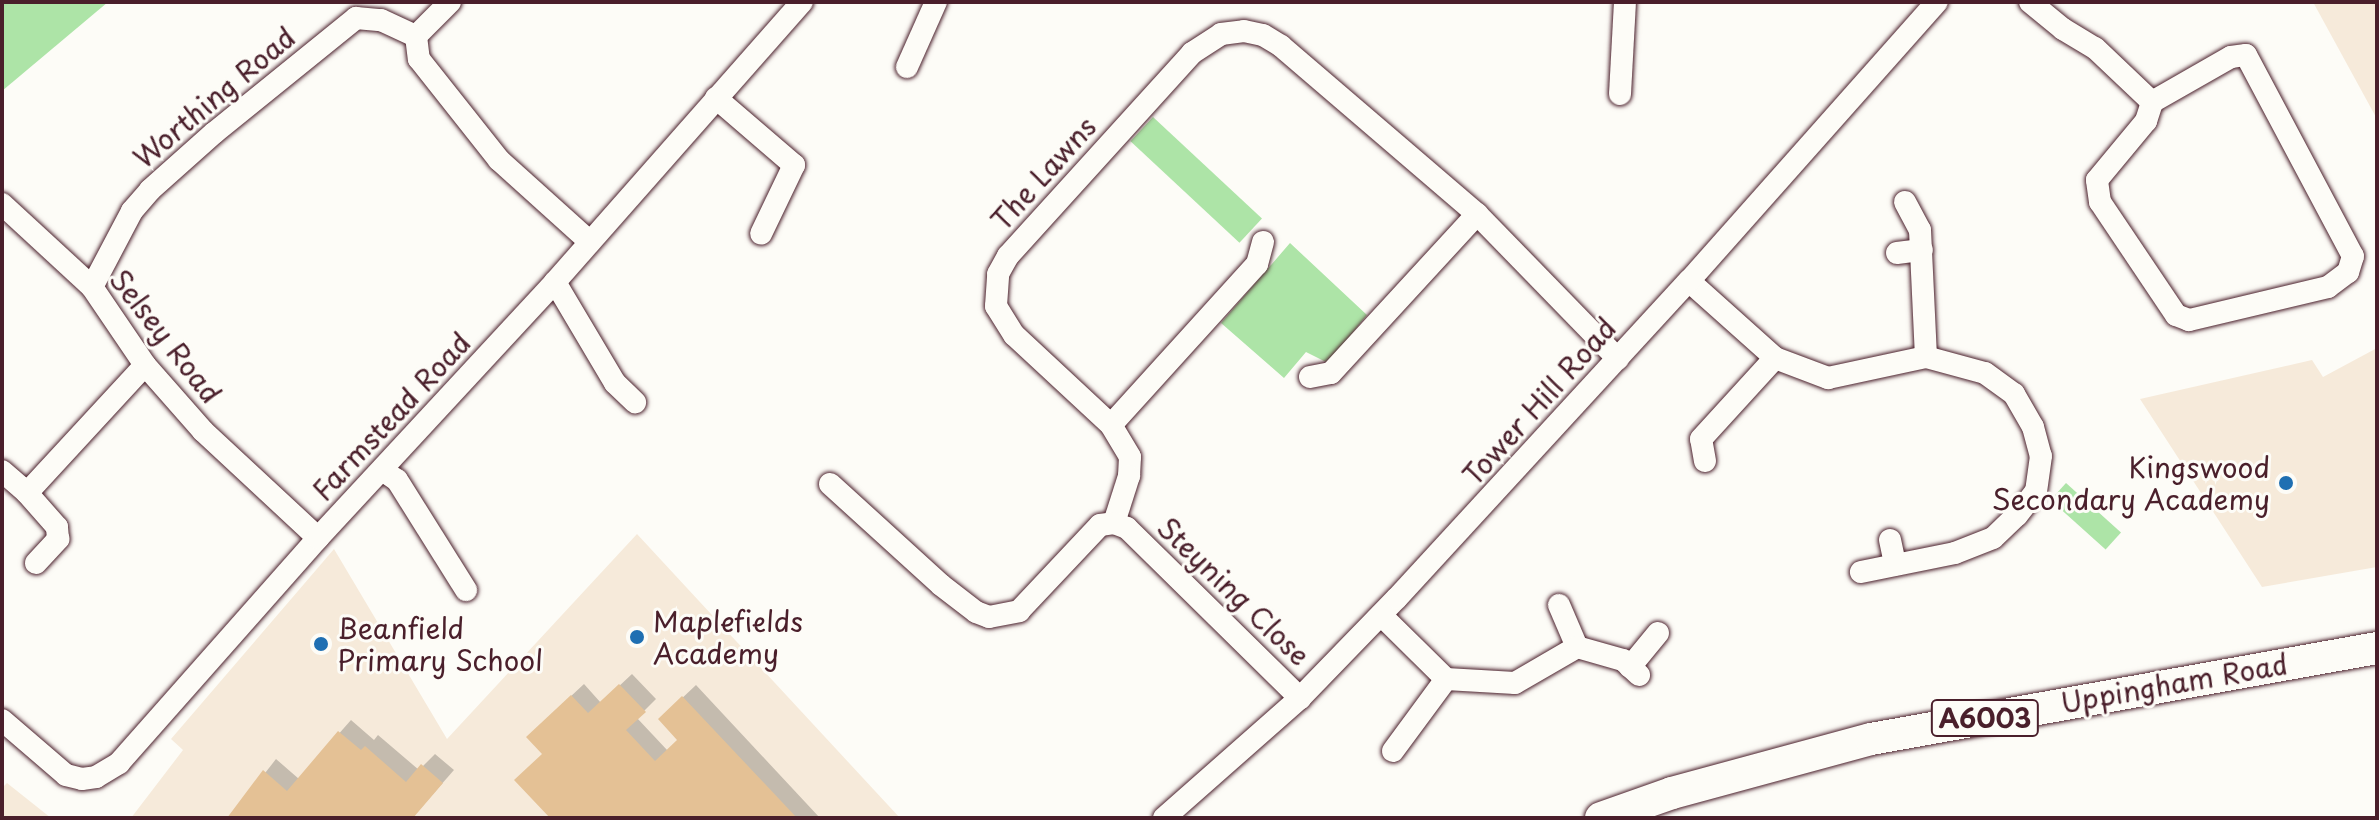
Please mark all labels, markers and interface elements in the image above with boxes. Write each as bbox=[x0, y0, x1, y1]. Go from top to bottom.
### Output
street label: Worthing Road bbox=[126, 20, 302, 174]
street label: The Lawns bbox=[983, 109, 1103, 237]
street label: Selsey Road bbox=[103, 262, 229, 410]
street label: Tower Hill Road bbox=[1456, 312, 1622, 490]
street label: Farmstead Road bbox=[304, 325, 478, 507]
place label: Kingswood Secondary Academy bbox=[1992, 450, 2270, 516]
marker: Kingswood Secondary Academy bbox=[2277, 474, 2295, 492]
street label: Steyning Close bbox=[1151, 510, 1317, 672]
place label: Maplefields Academy bbox=[653, 604, 803, 670]
place label: Beanfield Primary School bbox=[337, 611, 543, 677]
marker: Maplefields Academy bbox=[628, 628, 646, 646]
marker: Beanfield Primary School bbox=[312, 635, 330, 653]
street label: Uppingham Road bbox=[2057, 646, 2291, 720]
road number: A6003 bbox=[1929, 696, 2041, 740]

